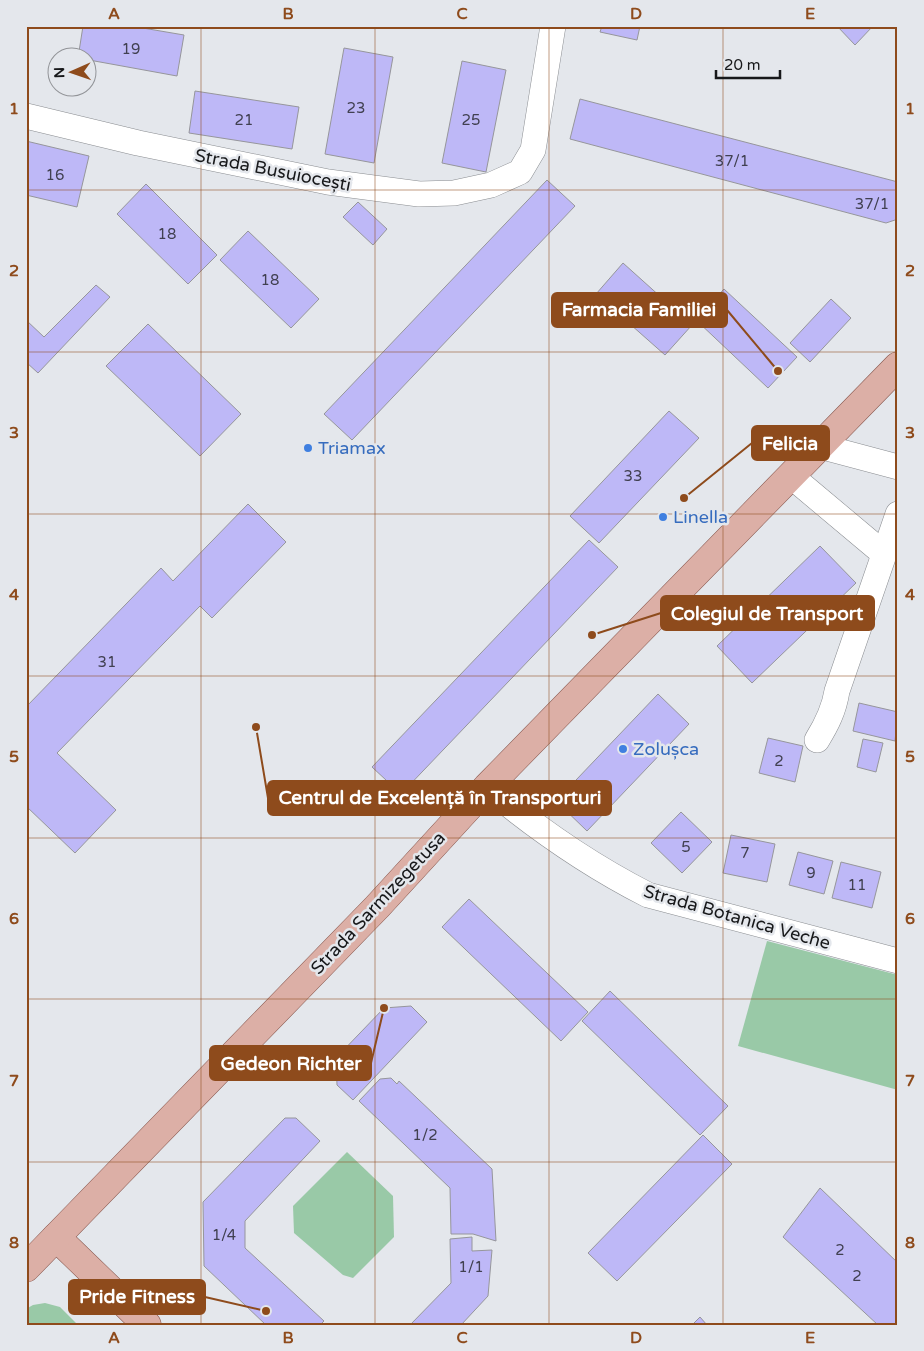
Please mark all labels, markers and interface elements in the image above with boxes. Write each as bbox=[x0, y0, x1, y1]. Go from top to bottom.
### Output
text: A bbox=[108, 4, 120, 24]
text: B bbox=[282, 4, 294, 24]
text: C bbox=[456, 4, 468, 24]
text: D bbox=[630, 4, 642, 24]
text: E bbox=[805, 4, 815, 24]
house number: 19 bbox=[122, 40, 140, 58]
north arrow bbox=[48, 48, 98, 98]
scale bar bbox=[716, 48, 780, 80]
text: 20 m bbox=[724, 56, 761, 74]
text: N bbox=[51, 67, 68, 78]
text: 1 bbox=[9, 99, 19, 119]
house number: 23 bbox=[347, 99, 365, 117]
text: 1 bbox=[905, 99, 915, 119]
house number: 21 bbox=[235, 111, 253, 129]
house number: 25 bbox=[462, 111, 480, 129]
street label: Strada Busuiocești bbox=[193, 144, 353, 196]
house number: 37/1 bbox=[715, 152, 749, 170]
house number: 16 bbox=[46, 166, 64, 184]
house number: 37/1 bbox=[855, 195, 889, 213]
house number: 18 bbox=[158, 225, 176, 243]
text: 2 bbox=[9, 261, 19, 281]
text: 2 bbox=[905, 261, 915, 281]
house number: 18 bbox=[261, 271, 279, 289]
callout: Farmacia Familiei bbox=[552, 293, 727, 327]
text: Farmacia Familiei bbox=[562, 299, 716, 321]
text: 3 bbox=[9, 423, 19, 443]
text: 3 bbox=[905, 423, 915, 443]
callout: Felicia bbox=[752, 426, 829, 460]
text: Felicia bbox=[762, 433, 818, 455]
place label: Triamax bbox=[318, 437, 386, 459]
marker: Triamax bbox=[302, 442, 314, 454]
house number: 33 bbox=[624, 467, 642, 485]
place label: Linella bbox=[673, 506, 728, 528]
marker: Linella bbox=[657, 511, 669, 523]
text: 4 bbox=[9, 585, 19, 605]
text: 4 bbox=[905, 585, 915, 605]
callout: Colegiul de Transport bbox=[661, 596, 874, 630]
text: Colegiul de Transport bbox=[671, 603, 864, 626]
house number: 31 bbox=[98, 653, 116, 671]
place label: Zolușca bbox=[633, 738, 699, 760]
marker: Zolușca bbox=[617, 743, 629, 755]
text: 5 bbox=[9, 747, 19, 767]
text: 5 bbox=[905, 747, 915, 767]
house number: 2 bbox=[774, 752, 784, 770]
callout: Centrul de Excelență în Transporturi bbox=[268, 781, 611, 815]
text: Centrul de Excelență în Transporturi bbox=[278, 787, 602, 810]
street label: Strada Sarmizegetusa bbox=[306, 827, 450, 979]
house number: 5 bbox=[681, 838, 691, 856]
house number: 7 bbox=[740, 844, 750, 862]
house number: 9 bbox=[806, 864, 816, 882]
house number: 11 bbox=[848, 876, 866, 894]
street label: Strada Botanica Veche bbox=[641, 880, 833, 954]
text: 6 bbox=[9, 909, 19, 929]
text: 6 bbox=[905, 909, 915, 929]
callout: Gedeon Richter bbox=[210, 1046, 371, 1080]
text: Gedeon Richter bbox=[221, 1053, 362, 1075]
text: 7 bbox=[9, 1071, 19, 1091]
text: 7 bbox=[905, 1071, 915, 1091]
house number: 1/2 bbox=[412, 1126, 438, 1144]
house number: 1/4 bbox=[212, 1226, 236, 1244]
text: 8 bbox=[9, 1233, 19, 1253]
text: 8 bbox=[905, 1233, 915, 1253]
house number: 2 bbox=[835, 1241, 845, 1259]
house number: 1/1 bbox=[458, 1258, 484, 1276]
house number: 2 bbox=[852, 1267, 862, 1285]
callout: Pride Fitness bbox=[69, 1280, 205, 1314]
text: Pride Fitness bbox=[79, 1286, 195, 1308]
text: A bbox=[108, 1328, 120, 1348]
text: B bbox=[282, 1328, 294, 1348]
text: C bbox=[456, 1328, 468, 1348]
text: D bbox=[630, 1328, 642, 1348]
text: E bbox=[805, 1328, 815, 1348]

